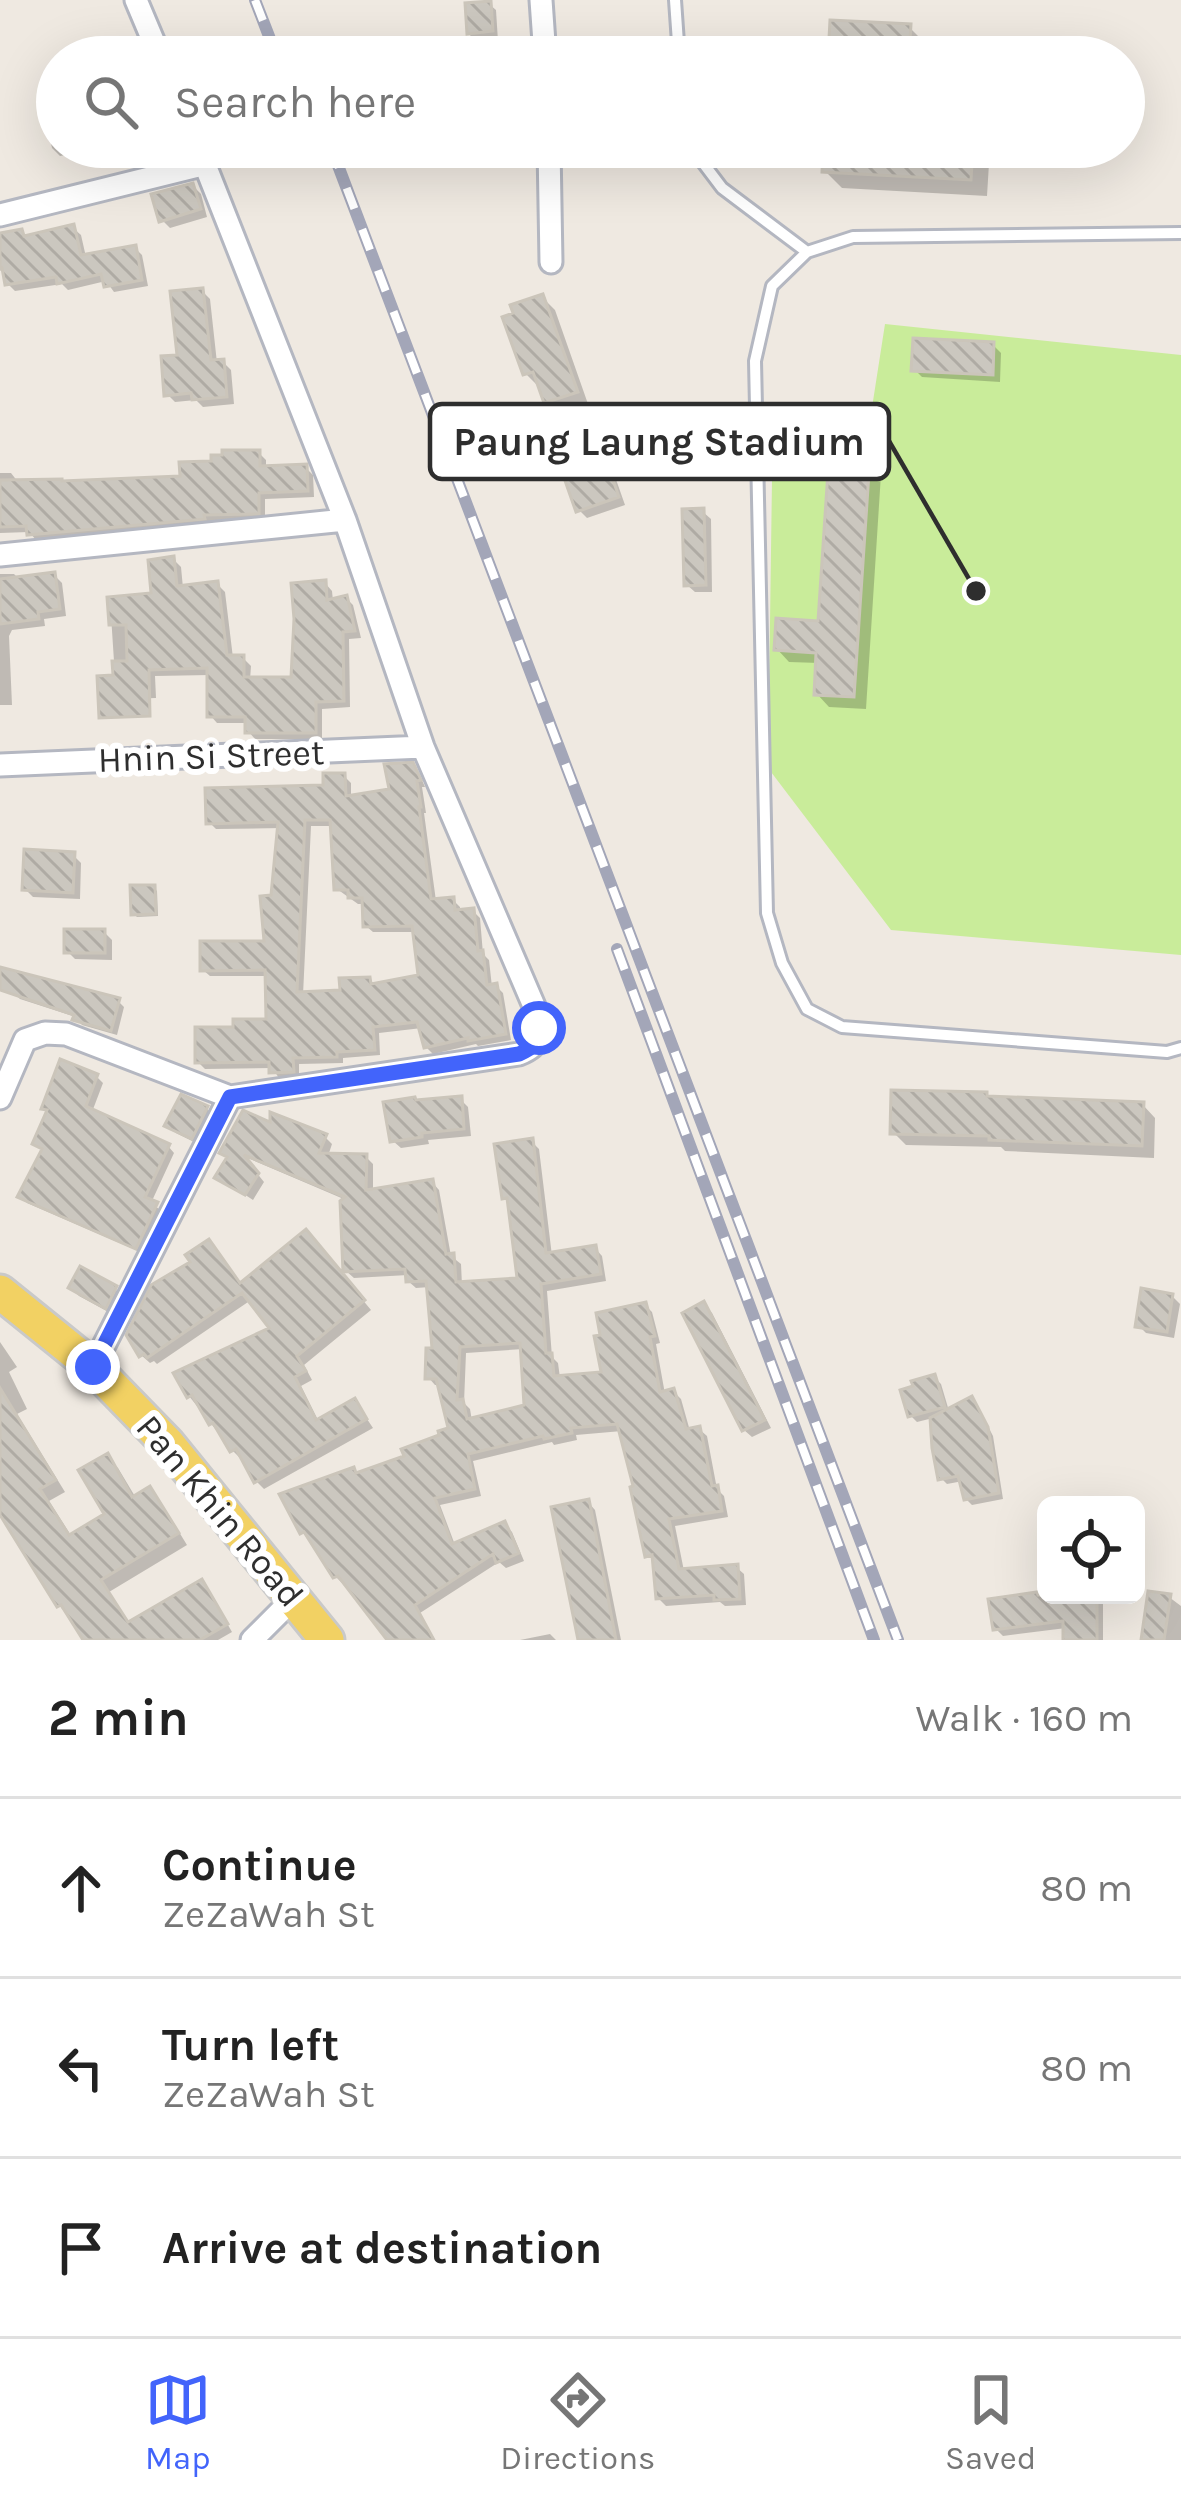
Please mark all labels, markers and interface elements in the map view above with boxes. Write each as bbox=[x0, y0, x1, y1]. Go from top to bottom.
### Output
search box bbox=[36, 36, 1145, 168]
icon: search bbox=[78, 69, 144, 135]
text: Search here bbox=[174, 76, 416, 128]
callout: Paung Laung Stadium bbox=[430, 404, 889, 479]
text: Paung Laung Stadium bbox=[453, 419, 865, 465]
street label: Hnin Si Street bbox=[97, 731, 325, 781]
route start bbox=[512, 1001, 566, 1055]
route end bbox=[66, 1340, 120, 1394]
street label: Pan Khin Road bbox=[128, 1407, 312, 1615]
map controls bbox=[1037, 1496, 1145, 1604]
button: locate bbox=[1037, 1496, 1145, 1604]
text: 2 min bbox=[48, 1688, 189, 1748]
text: Walk · 160 m bbox=[915, 1695, 1133, 1741]
text: Continue bbox=[162, 1839, 357, 1891]
icon: ahead bbox=[48, 1855, 114, 1921]
text: 80 m bbox=[1040, 1865, 1133, 1911]
text: ZeZaWah St bbox=[162, 1891, 375, 1937]
text: Turn left bbox=[162, 2019, 339, 2071]
icon: left bbox=[48, 2035, 114, 2101]
text: 80 m bbox=[1040, 2045, 1133, 2091]
text: ZeZaWah St bbox=[162, 2071, 375, 2117]
icon: arrive bbox=[48, 2215, 114, 2281]
text: Arrive at destination bbox=[162, 2222, 602, 2274]
tab: Map bbox=[145, 2367, 211, 2477]
tab: Directions bbox=[500, 2367, 655, 2477]
tab: Saved bbox=[945, 2367, 1036, 2477]

